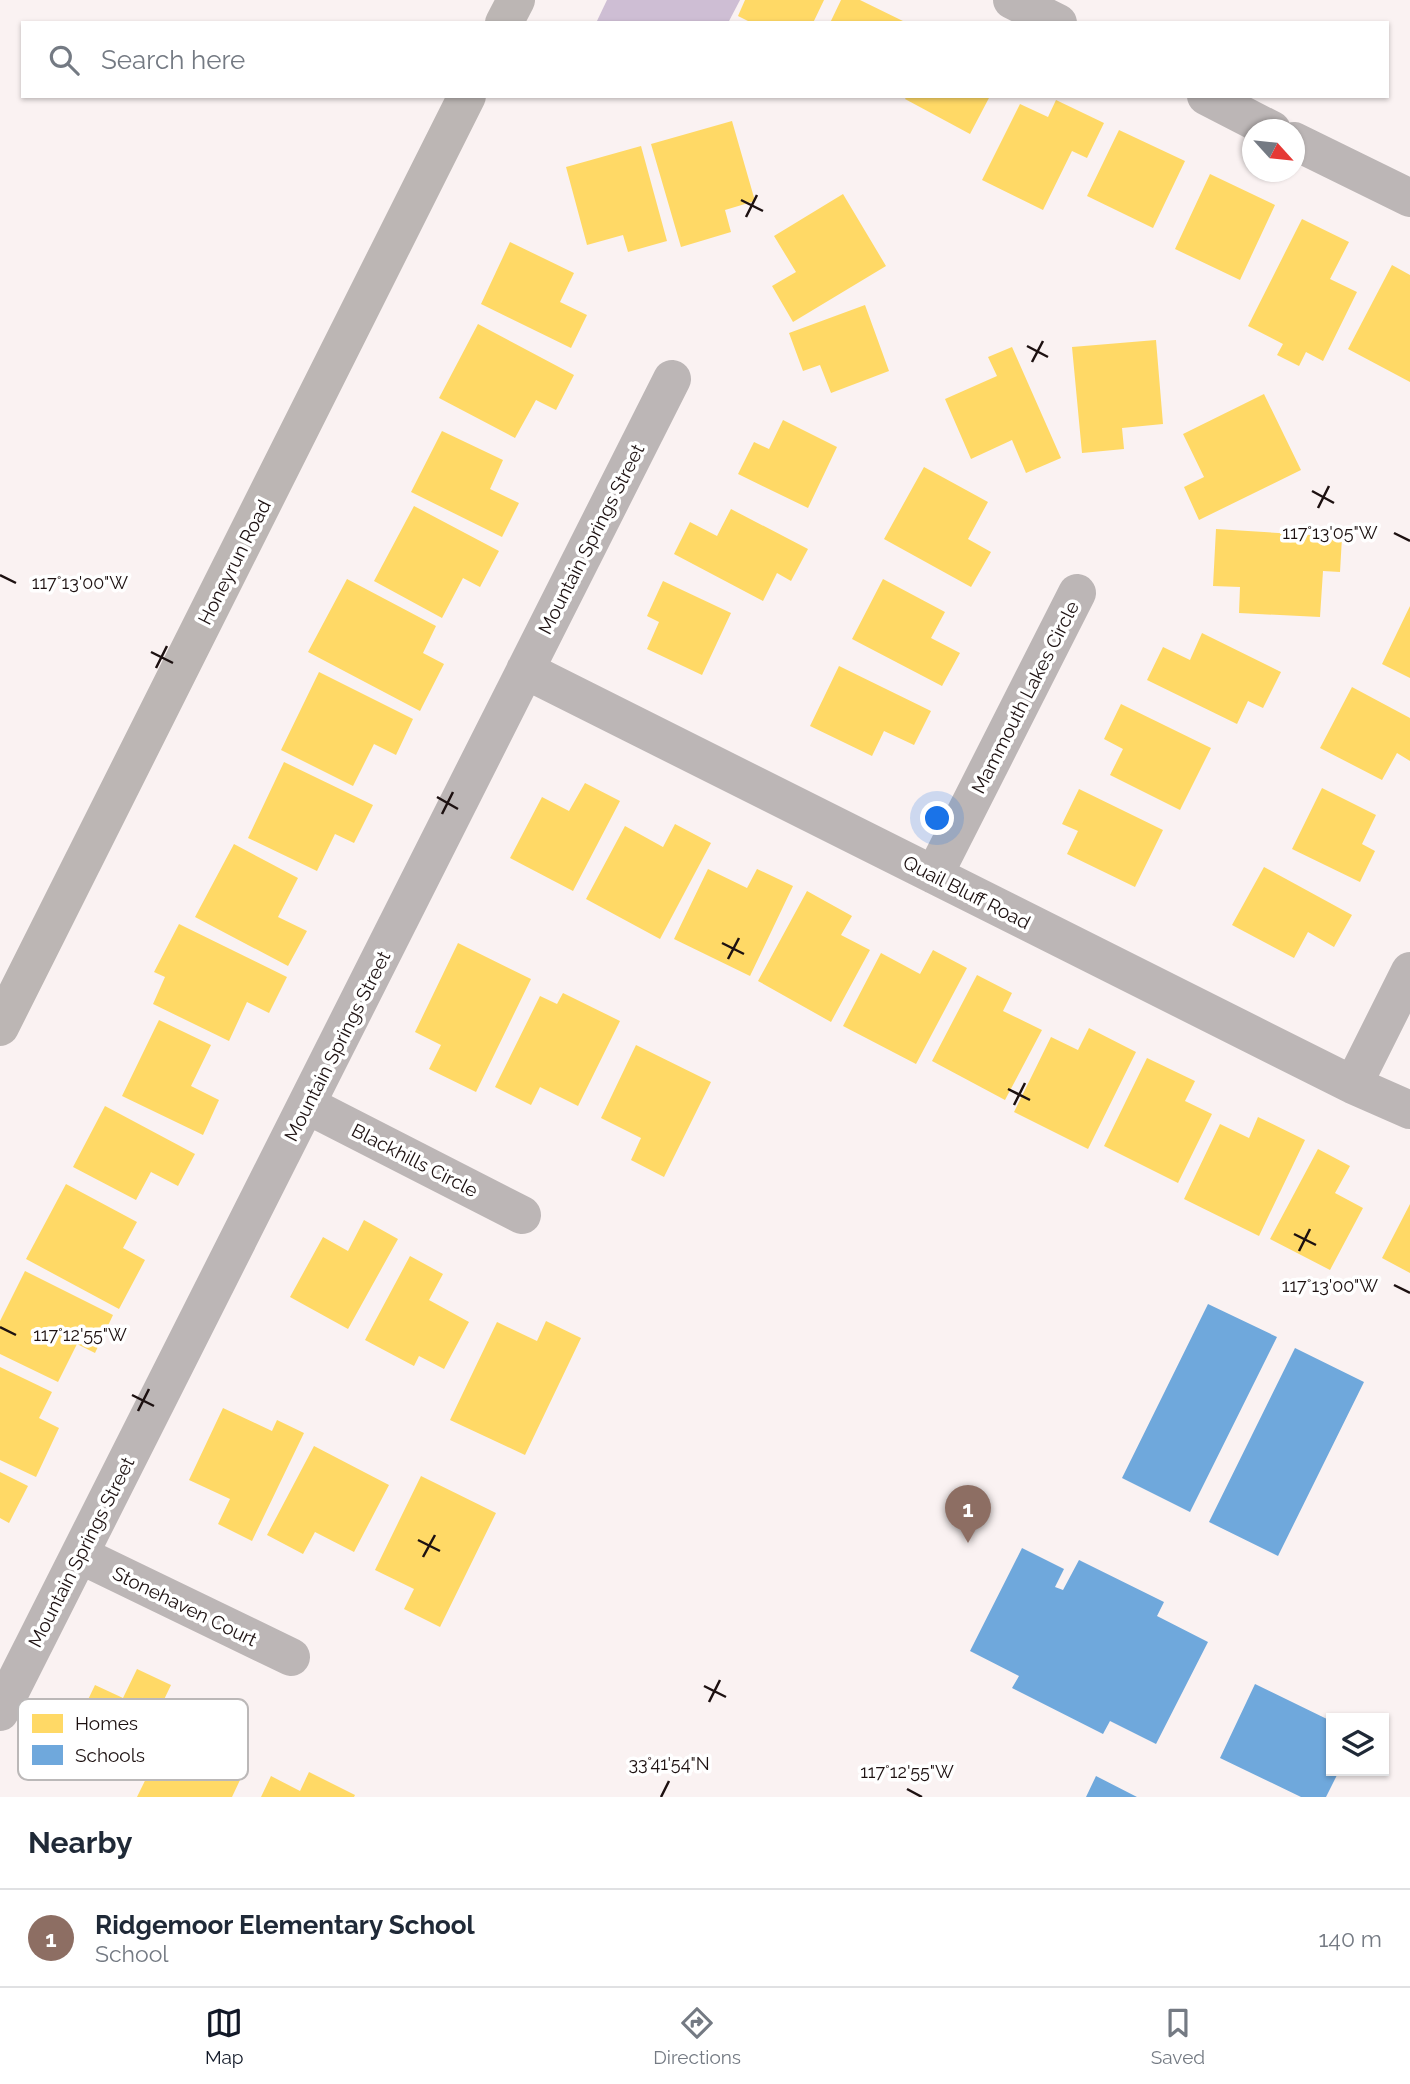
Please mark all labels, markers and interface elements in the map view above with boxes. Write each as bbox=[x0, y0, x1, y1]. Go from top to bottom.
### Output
search box bbox=[21, 21, 1389, 98]
icon: search bbox=[45, 41, 83, 79]
text: Search here bbox=[101, 45, 245, 75]
north arrow bbox=[1242, 119, 1305, 182]
street label: Mountain Springs Street bbox=[533, 440, 649, 638]
street label: Honeyrun Road bbox=[193, 496, 275, 628]
text: 117°13'05"W bbox=[1282, 522, 1378, 543]
text: 117°13'00"W bbox=[32, 572, 128, 593]
street label: Mammouth Lakes Circle bbox=[967, 597, 1083, 797]
your location bbox=[920, 801, 954, 835]
street label: Quail Bluff Road bbox=[900, 851, 1034, 933]
street label: Mountain Springs Street bbox=[279, 947, 395, 1145]
street label: Blackhills Circle bbox=[348, 1119, 482, 1201]
text: 117°13'00"W bbox=[1282, 1275, 1378, 1296]
text: 117°12'55"W bbox=[33, 1324, 127, 1345]
street label: Mountain Springs Street bbox=[23, 1453, 139, 1651]
pin: 1 bbox=[945, 1485, 991, 1543]
street label: Stonehaven Court bbox=[109, 1562, 261, 1651]
legend bbox=[18, 1699, 248, 1780]
text: Homes bbox=[75, 1712, 138, 1734]
map controls bbox=[1326, 1713, 1389, 1776]
button: layers bbox=[1326, 1713, 1389, 1776]
text: Schools bbox=[75, 1744, 145, 1766]
text: 33°41'54"N bbox=[628, 1753, 710, 1774]
text: 117°12'55"W bbox=[860, 1761, 954, 1782]
text: Nearby bbox=[28, 1825, 132, 1860]
text: Ridgemoor Elementary School bbox=[95, 1910, 475, 1940]
text: 1 bbox=[45, 1925, 57, 1952]
text: 140 m bbox=[1319, 1925, 1382, 1952]
text: School bbox=[95, 1940, 169, 1967]
tab: Map bbox=[205, 2004, 244, 2068]
tab: Directions bbox=[653, 2004, 741, 2068]
tab: Saved bbox=[1151, 2004, 1205, 2068]

